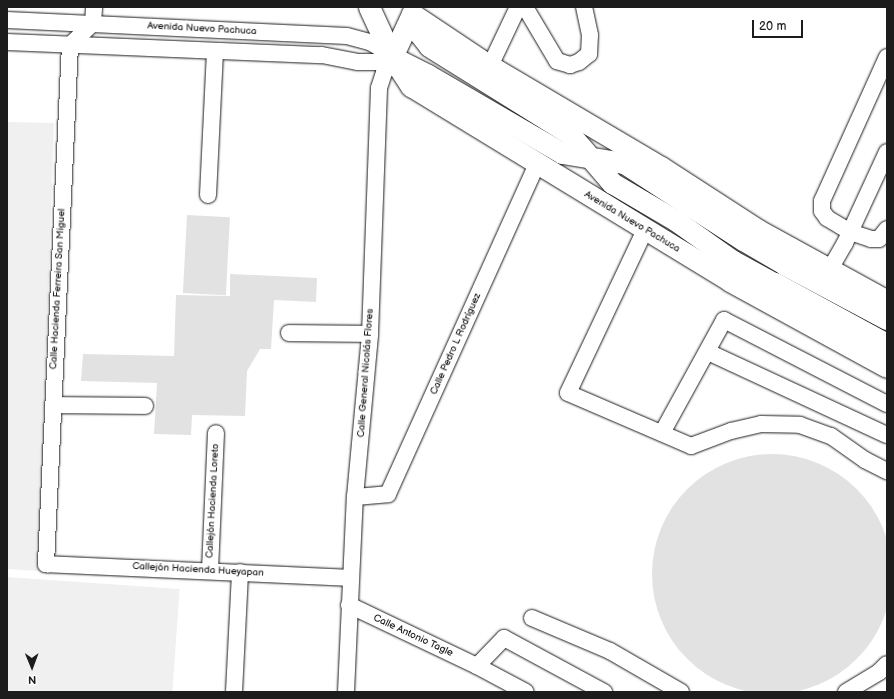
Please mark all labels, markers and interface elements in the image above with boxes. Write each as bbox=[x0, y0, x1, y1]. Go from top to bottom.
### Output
scale bar bbox=[754, 12, 805, 38]
text: 20 m bbox=[759, 19, 786, 34]
street label: Avenida Nuevo Pachuca bbox=[147, 20, 257, 38]
street label: Avenida Nuevo Pachuca bbox=[582, 189, 682, 255]
street label: Calle Hacienda Ferreira San Miguel bbox=[48, 208, 68, 370]
street label: Calle Pedro L Rodríguez bbox=[428, 291, 484, 397]
street label: Calle General Nicolás Flores bbox=[356, 308, 376, 438]
street label: Callejón Hacienda Loreto bbox=[204, 443, 222, 559]
street label: Callejón Hacienda Hueyapan bbox=[132, 561, 264, 579]
street label: Calle Antonio Tagle bbox=[371, 612, 455, 660]
north arrow bbox=[12, 647, 52, 687]
text: N bbox=[28, 673, 36, 686]

